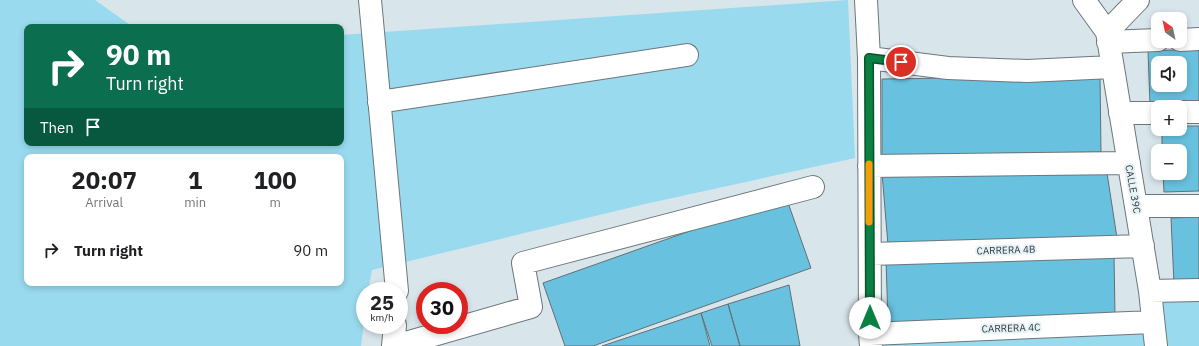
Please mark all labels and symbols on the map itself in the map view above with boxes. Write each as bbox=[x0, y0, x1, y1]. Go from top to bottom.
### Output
north arrow bbox=[1151, 12, 1187, 48]
pin bbox=[884, 45, 918, 79]
street label: CALLE 39C bbox=[1122, 164, 1144, 214]
street label: CARRERA 4B bbox=[976, 242, 1036, 258]
speed limit sign: 30 bbox=[416, 282, 468, 334]
position arrow bbox=[849, 297, 891, 339]
street label: CARRERA 4C bbox=[981, 320, 1041, 336]

